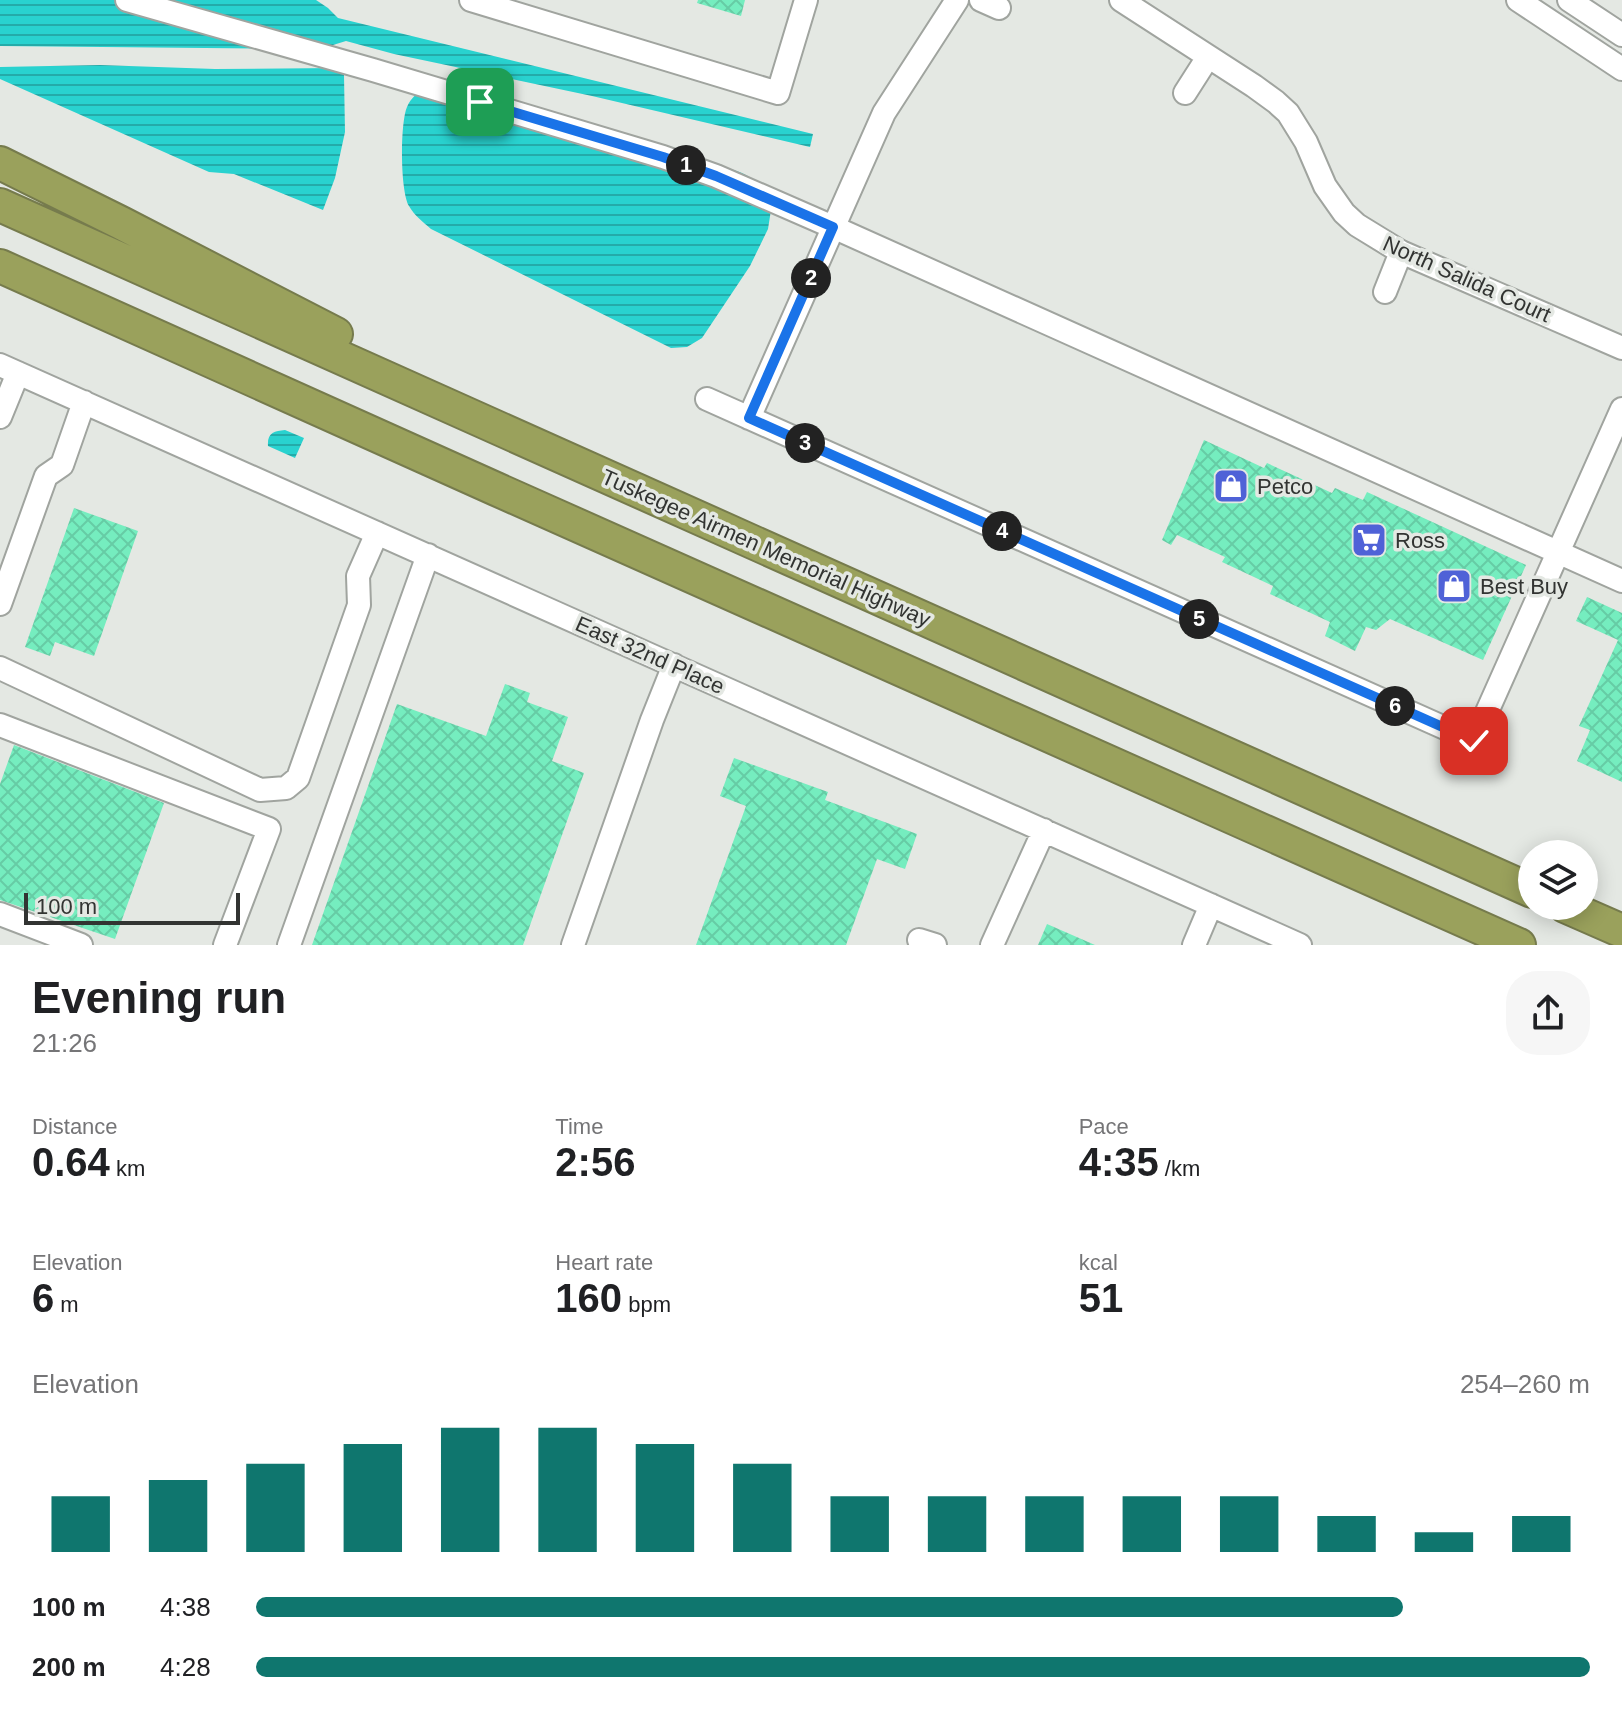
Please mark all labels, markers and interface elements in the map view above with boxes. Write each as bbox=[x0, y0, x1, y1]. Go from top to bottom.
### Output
pin bbox=[446, 68, 514, 136]
icon: arrive bbox=[458, 80, 502, 124]
pin: 1 bbox=[666, 145, 706, 185]
text: 1 bbox=[680, 152, 692, 177]
street label: North Salida Court bbox=[1379, 231, 1555, 327]
pin: 2 bbox=[791, 258, 831, 298]
text: 2 bbox=[805, 265, 817, 290]
pin: 3 bbox=[785, 423, 825, 463]
text: 3 bbox=[799, 430, 811, 455]
street label: Tuskegee Airmen Memorial Highway bbox=[598, 464, 934, 632]
shop icon: Petco bbox=[1212, 467, 1250, 505]
place label: Petco bbox=[1257, 474, 1313, 499]
pin: 4 bbox=[982, 511, 1022, 551]
text: 4 bbox=[996, 518, 1008, 543]
supermarket icon: Ross bbox=[1350, 521, 1388, 559]
place label: Ross bbox=[1395, 528, 1445, 553]
shop icon: Best Buy bbox=[1435, 567, 1473, 605]
place label: Best Buy bbox=[1480, 574, 1568, 599]
pin: 5 bbox=[1179, 599, 1219, 639]
text: 5 bbox=[1193, 606, 1205, 631]
street label: East 32nd Place bbox=[572, 611, 728, 699]
pin: 6 bbox=[1375, 686, 1415, 726]
text: 6 bbox=[1389, 693, 1401, 718]
pin bbox=[1440, 707, 1508, 775]
icon: check bbox=[1452, 719, 1496, 763]
map controls bbox=[1518, 840, 1598, 920]
button: layers bbox=[1518, 840, 1598, 920]
scale bar bbox=[24, 889, 240, 925]
text: 100 m bbox=[36, 894, 97, 919]
button: share bbox=[1506, 971, 1590, 1055]
text: Evening run bbox=[32, 973, 286, 1022]
text: 21:26 bbox=[32, 1028, 97, 1058]
text: Distance bbox=[32, 1114, 118, 1139]
text: Time bbox=[555, 1114, 603, 1139]
text: Pace bbox=[1079, 1114, 1129, 1139]
text: 0.64 bbox=[32, 1140, 110, 1184]
text: 2:56 bbox=[555, 1140, 635, 1184]
text: 4:35 bbox=[1079, 1140, 1159, 1184]
text: km bbox=[110, 1156, 145, 1181]
text: /km bbox=[1159, 1156, 1200, 1181]
text: Elevation bbox=[32, 1250, 123, 1275]
text: Heart rate bbox=[555, 1250, 653, 1275]
text: kcal bbox=[1079, 1250, 1118, 1275]
text: 6 bbox=[32, 1276, 54, 1320]
text: 160 bbox=[555, 1276, 622, 1320]
text: 51 bbox=[1079, 1276, 1123, 1320]
text: m bbox=[54, 1292, 79, 1317]
text: bpm bbox=[622, 1292, 671, 1317]
text: Elevation bbox=[32, 1369, 139, 1399]
text: 254–260 m bbox=[1460, 1369, 1590, 1399]
text: 100 m bbox=[32, 1592, 106, 1622]
text: 4:38 bbox=[160, 1592, 211, 1622]
text: 200 m bbox=[32, 1652, 106, 1682]
text: 4:28 bbox=[160, 1652, 211, 1682]

